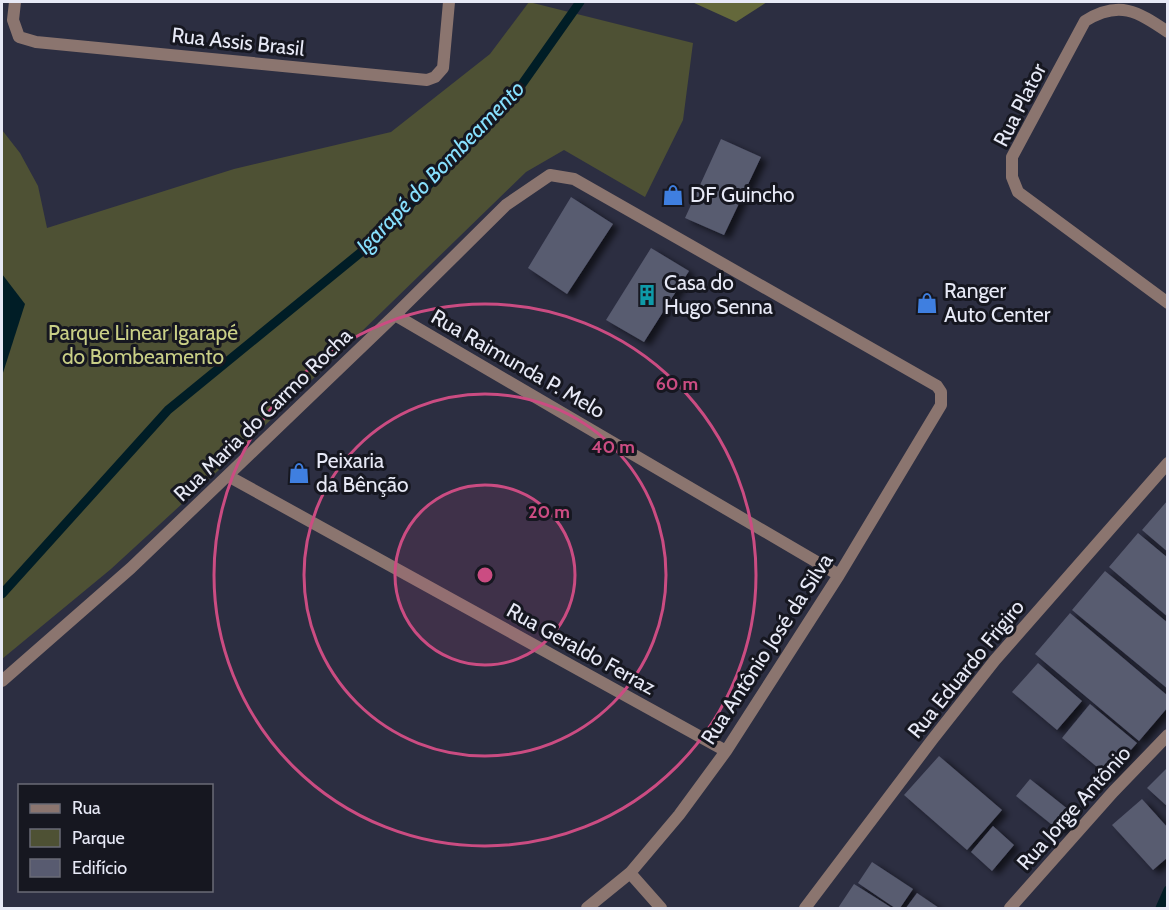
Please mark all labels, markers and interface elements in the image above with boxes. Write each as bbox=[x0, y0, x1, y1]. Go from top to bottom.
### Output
street label: Rua Assis Brasil bbox=[170, 22, 306, 61]
street label: Rua Plator bbox=[988, 59, 1051, 151]
water label: Igarapé do Bombeamento bbox=[351, 75, 530, 260]
place label: DF Guincho bbox=[690, 182, 795, 207]
shop icon: DF Guincho bbox=[661, 183, 685, 207]
place label: Casa do Hugo Senna bbox=[664, 270, 773, 319]
place label: Ranger Auto Center bbox=[944, 278, 1051, 327]
building icon: Casa do Hugo Senna bbox=[635, 283, 659, 307]
shop icon: Ranger Auto Center bbox=[915, 291, 939, 315]
street label: Rua Raimunda P. Melo bbox=[427, 304, 609, 423]
park label: Parque Linear Igarapé do Bombeamento bbox=[48, 320, 238, 369]
street label: Rua Maria do Carmo Rocha bbox=[168, 323, 357, 506]
text: 60 m bbox=[656, 373, 698, 395]
text: 40 m bbox=[591, 436, 635, 458]
place label: Peixaria da Bênção bbox=[316, 448, 409, 497]
shop icon: Peixaria da Bênção bbox=[287, 461, 311, 485]
text: 20 m bbox=[528, 501, 570, 523]
street label: Rua Antônio José da Silva bbox=[695, 549, 838, 749]
centre of rings bbox=[475, 565, 495, 585]
street label: Rua Eduardo Frigiro bbox=[902, 594, 1029, 743]
street label: Rua Geraldo Ferraz bbox=[502, 597, 660, 700]
street label: Rua Jorge Antônio bbox=[1011, 741, 1136, 875]
legend bbox=[18, 784, 213, 892]
text: Rua bbox=[72, 797, 101, 819]
text: Parque bbox=[72, 827, 125, 849]
text: Edifício bbox=[72, 857, 127, 879]

